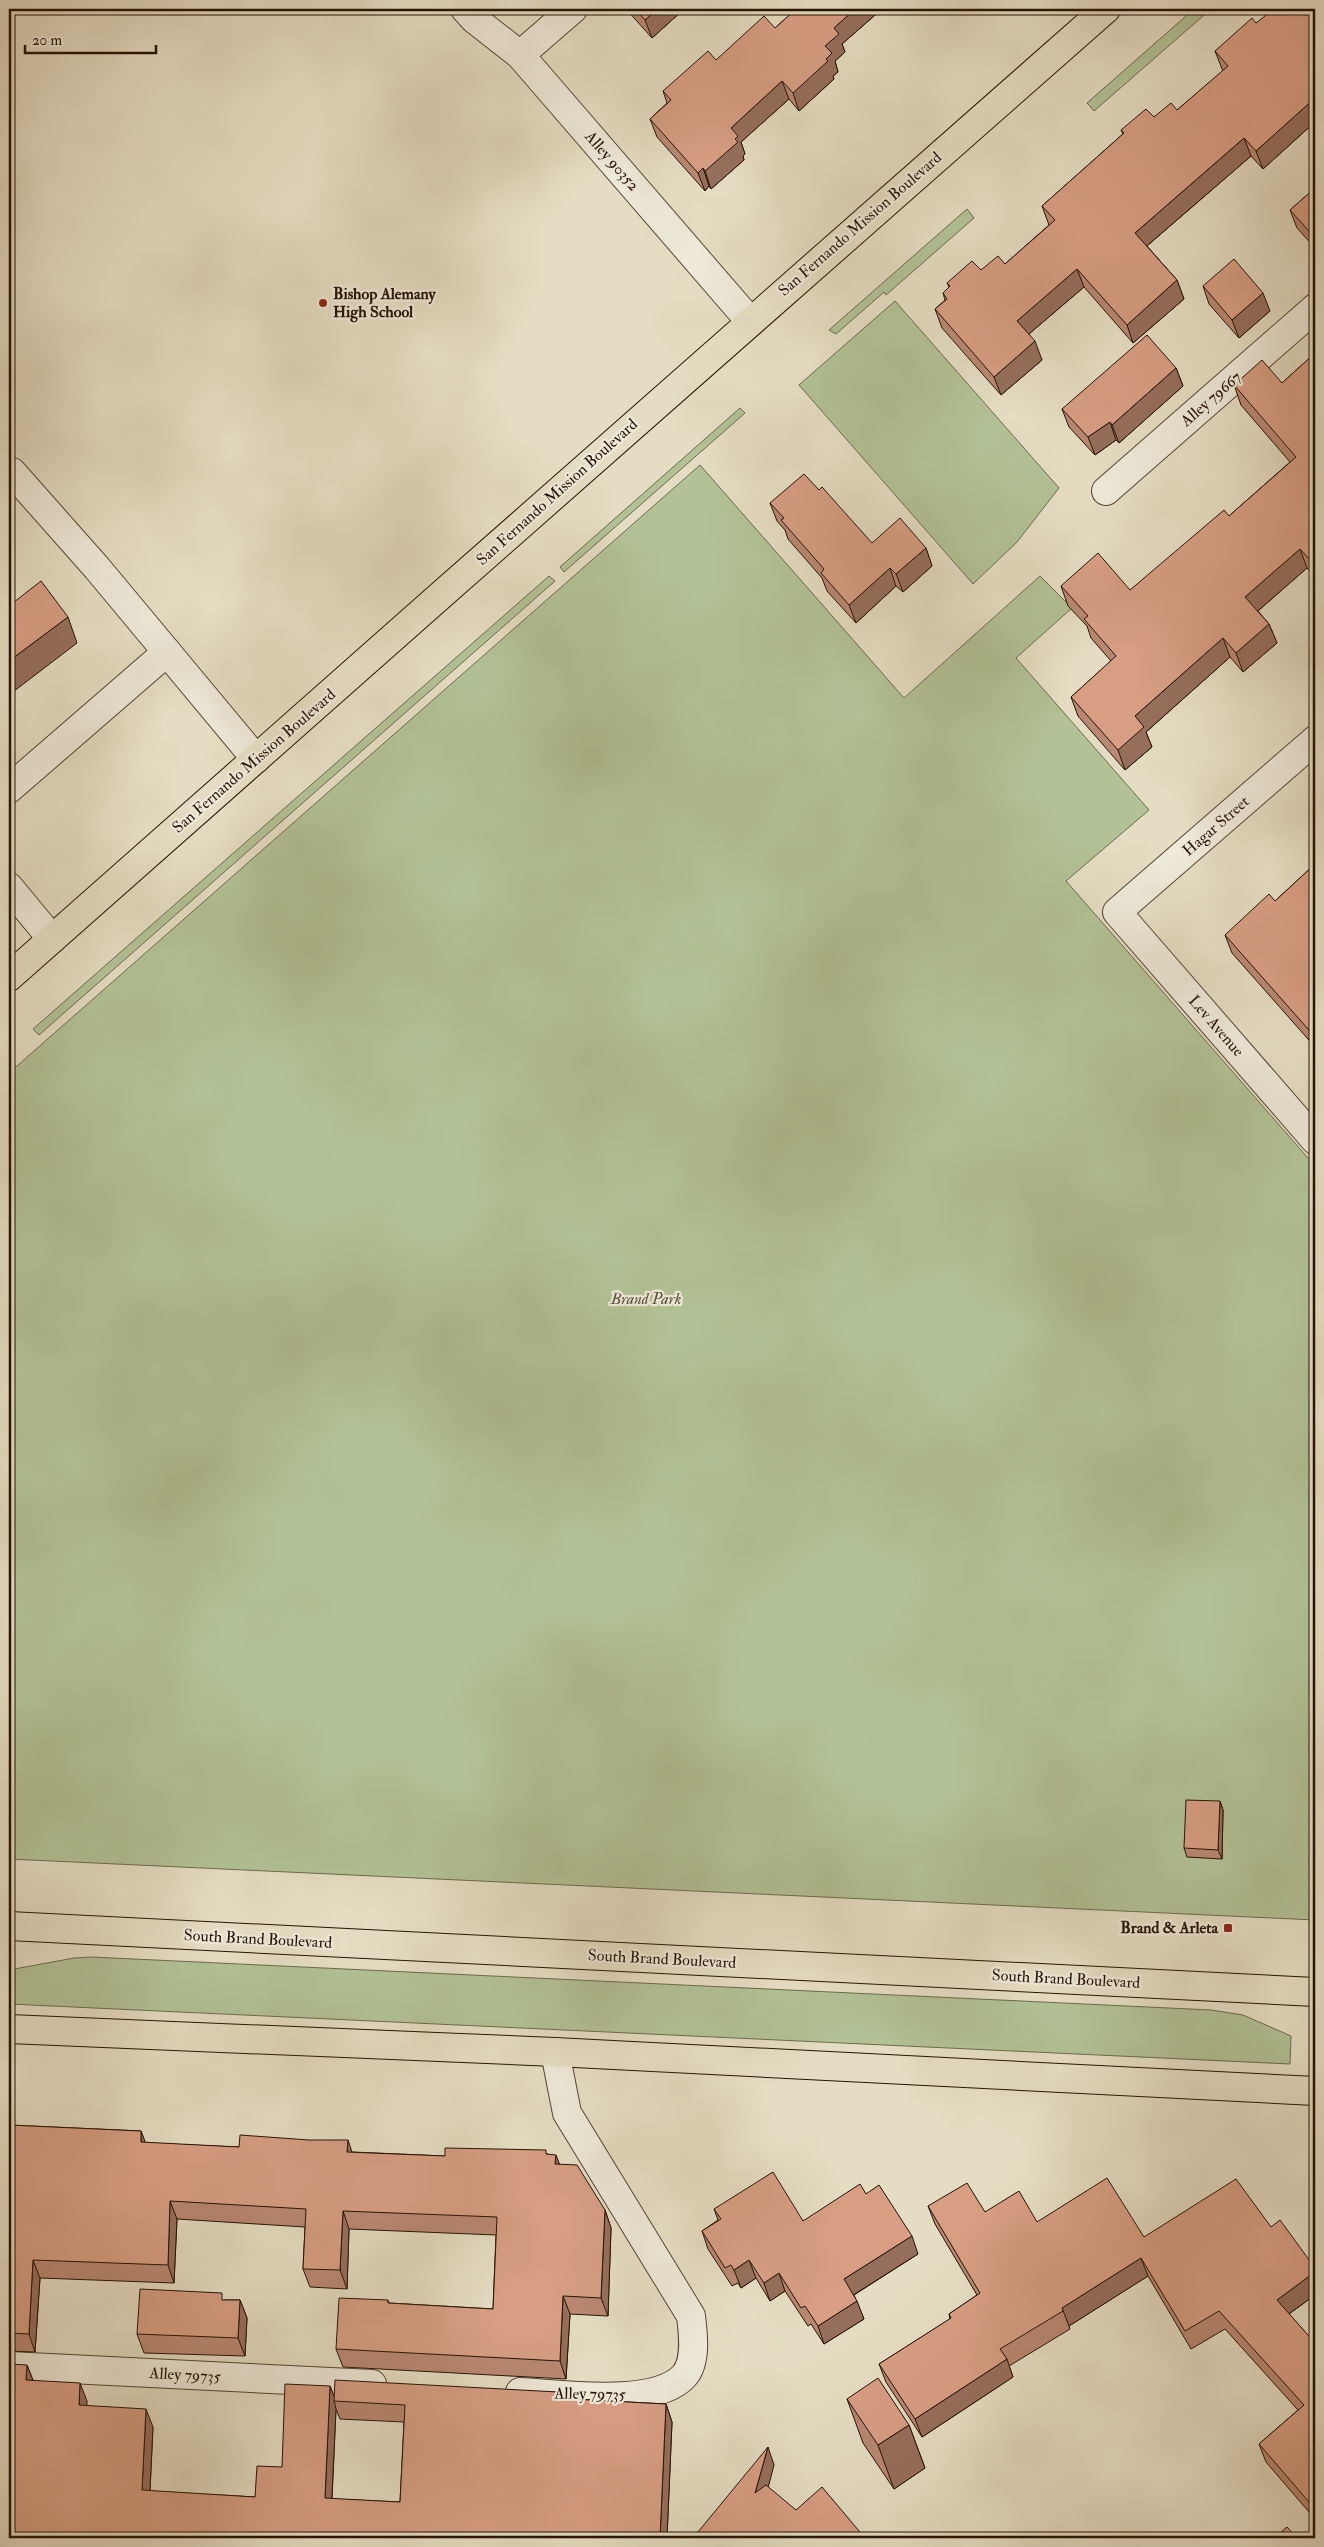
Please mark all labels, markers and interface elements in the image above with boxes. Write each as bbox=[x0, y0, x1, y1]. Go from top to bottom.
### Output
scale bar bbox=[25, 22, 156, 54]
text: 20 m bbox=[32, 31, 62, 50]
street label: Alley 90352 bbox=[580, 126, 643, 195]
street label: San Fernando Mission Boulevard bbox=[774, 148, 946, 300]
place label: Bishop Alemany High School bbox=[333, 284, 437, 323]
marker: Bishop Alemany High School bbox=[317, 297, 329, 309]
street label: Alley 79667 bbox=[1176, 367, 1246, 432]
street label: San Fernando Mission Boulevard bbox=[472, 414, 642, 570]
street label: San Fernando Mission Boulevard bbox=[168, 685, 340, 837]
street label: Hagar Street bbox=[1178, 792, 1254, 860]
street label: Lev Avenue bbox=[1184, 991, 1248, 1061]
park label: Brand Park bbox=[610, 1289, 682, 1309]
place label: Brand & Arleta bbox=[1120, 1918, 1218, 1938]
marker: Brand & Arleta bbox=[1222, 1922, 1234, 1934]
street label: South Brand Boulevard bbox=[183, 1925, 333, 1953]
street label: South Brand Boulevard bbox=[587, 1945, 737, 1973]
street label: South Brand Boulevard bbox=[991, 1965, 1141, 1993]
street label: Alley 79735 bbox=[148, 2363, 221, 2387]
street label: Alley 79735 bbox=[553, 2383, 626, 2405]

